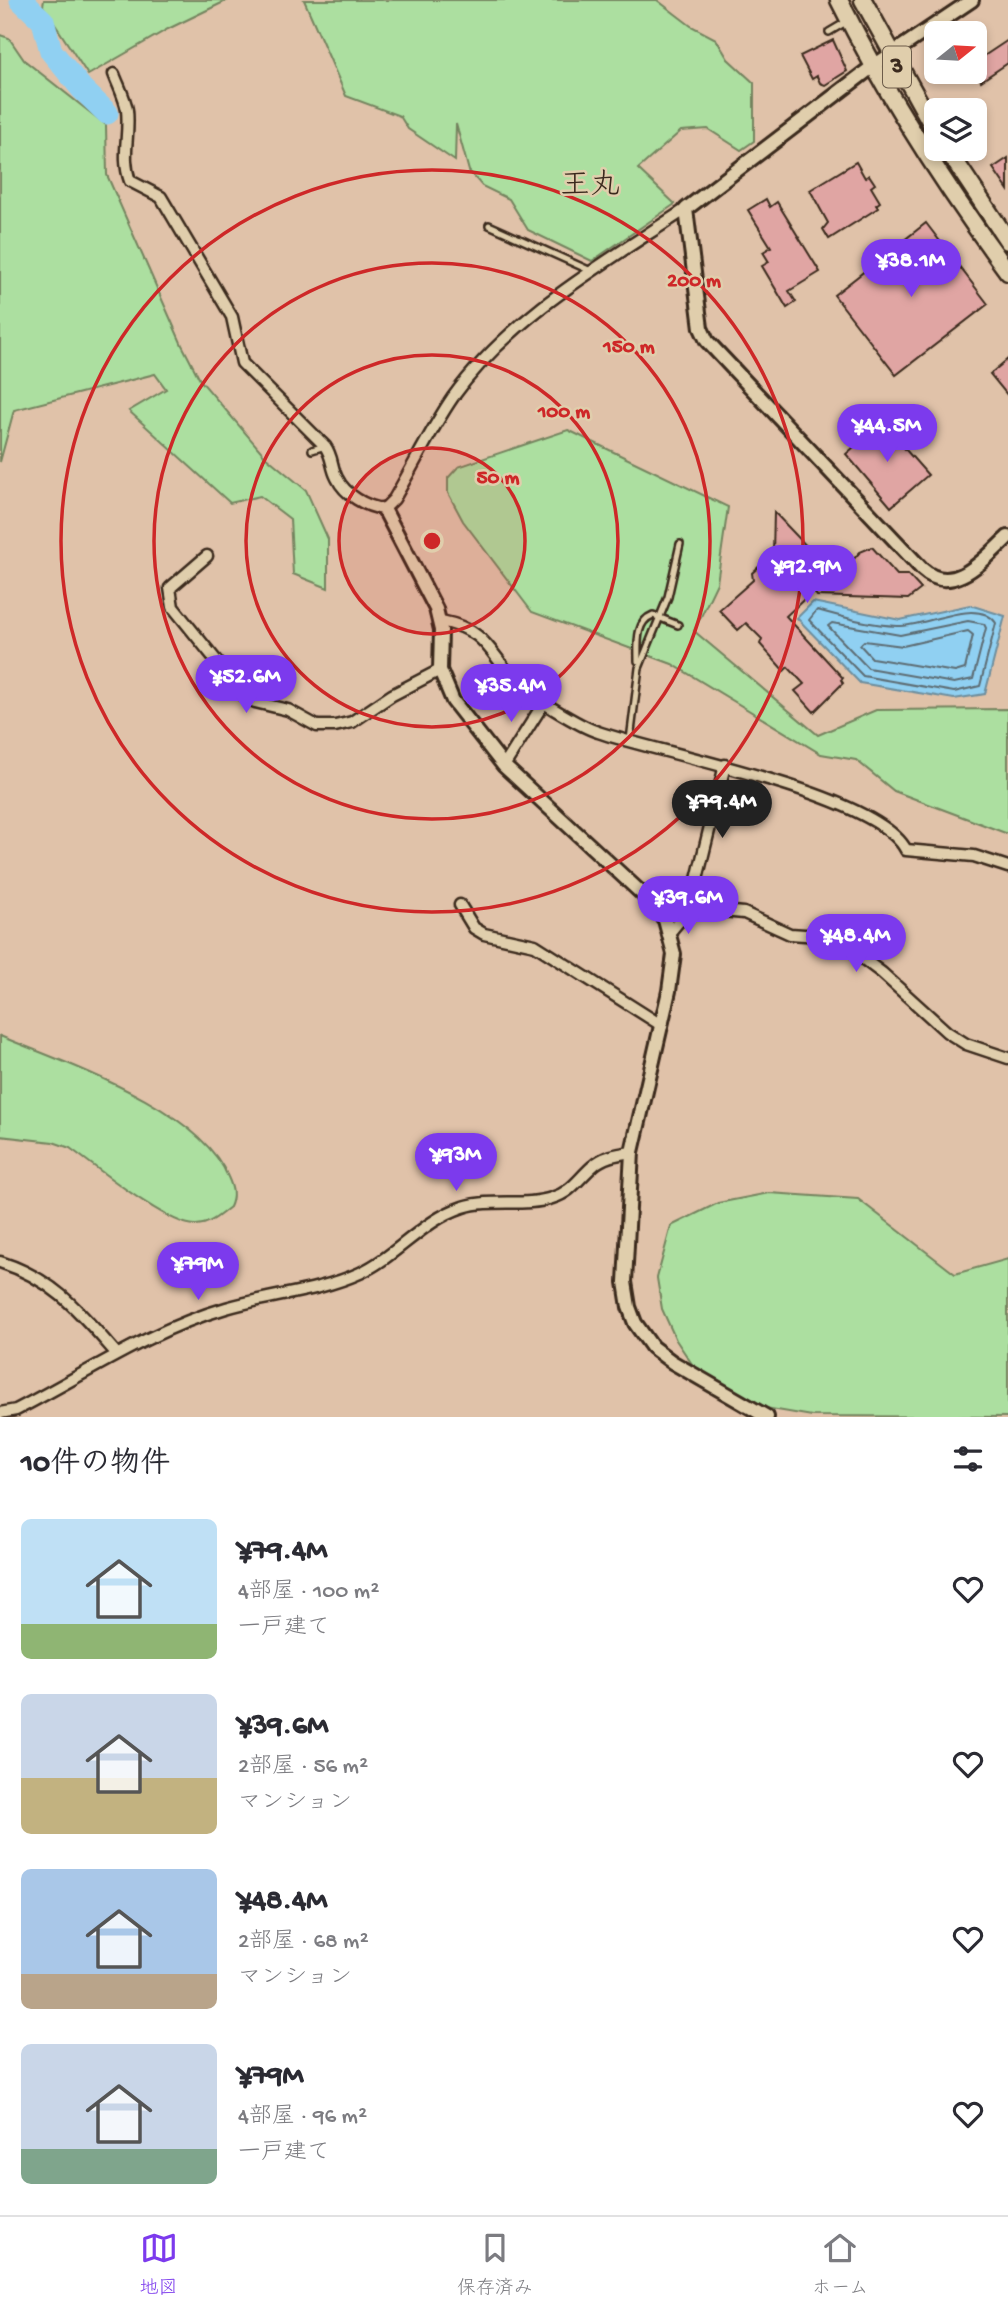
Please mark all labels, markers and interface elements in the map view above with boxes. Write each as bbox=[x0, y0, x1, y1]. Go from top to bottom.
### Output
north arrow bbox=[924, 21, 987, 84]
map controls bbox=[924, 21, 987, 161]
road number: 3 bbox=[883, 46, 911, 88]
button: layers bbox=[924, 98, 987, 161]
district label: 王丸 bbox=[560, 169, 620, 205]
pin: ¥38.1M bbox=[854, 240, 968, 299]
text: ¥38.1M bbox=[877, 248, 945, 275]
text: 200 m bbox=[667, 270, 721, 295]
text: 150 m bbox=[602, 336, 655, 361]
text: 100 m bbox=[537, 401, 590, 426]
pin: ¥44.5M bbox=[830, 405, 944, 464]
text: ¥44.5M bbox=[853, 413, 921, 440]
text: 50 m bbox=[477, 467, 520, 492]
centre of rings bbox=[420, 529, 444, 553]
pin: ¥92.9M bbox=[750, 546, 864, 605]
text: ¥92.9M bbox=[773, 554, 841, 581]
pin: ¥52.6M bbox=[189, 656, 303, 715]
text: ¥52.6M bbox=[212, 664, 280, 691]
pin: ¥35.4M bbox=[454, 664, 568, 724]
text: ¥35.4M bbox=[477, 673, 545, 700]
pin: ¥79.4M bbox=[665, 780, 779, 840]
text: ¥79.4M bbox=[688, 789, 756, 816]
pin: ¥39.6M bbox=[631, 876, 745, 936]
text: ¥39.6M bbox=[654, 885, 722, 912]
pin: ¥48.4M bbox=[799, 914, 913, 974]
text: ¥48.4M bbox=[822, 923, 890, 950]
pin: ¥93M bbox=[415, 1134, 497, 1193]
text: ¥93M bbox=[431, 1142, 481, 1169]
pin: ¥79M bbox=[157, 1242, 239, 1302]
text: ¥79M bbox=[173, 1251, 223, 1278]
icon: filters bbox=[949, 1440, 987, 1478]
text: 10件の物件 bbox=[21, 1448, 170, 1483]
text: ¥79.4M bbox=[238, 1535, 327, 1570]
icon: home bbox=[77, 1547, 161, 1631]
icon: heart bbox=[949, 1570, 987, 1608]
text: 4部屋 · 100 m² bbox=[238, 1579, 379, 1606]
text: 一戸建て bbox=[238, 1615, 330, 1642]
text: ¥39.6M bbox=[238, 1710, 328, 1745]
icon: home bbox=[77, 1722, 161, 1806]
icon: heart bbox=[949, 1745, 987, 1783]
text: 2部屋 · 56 m² bbox=[238, 1754, 368, 1781]
text: マンション bbox=[238, 1790, 352, 1817]
text: ¥48.4M bbox=[238, 1885, 327, 1920]
icon: home bbox=[77, 1897, 161, 1981]
icon: heart bbox=[949, 1920, 987, 1958]
text: 2部屋 · 68 m² bbox=[238, 1929, 369, 1956]
text: マンション bbox=[238, 1965, 352, 1992]
text: ¥79M bbox=[238, 2060, 303, 2095]
icon: home bbox=[77, 2072, 161, 2156]
icon: heart bbox=[949, 2095, 987, 2133]
text: 4部屋 · 96 m² bbox=[238, 2104, 367, 2131]
text: 一戸建て bbox=[238, 2140, 330, 2167]
tab: 地図 bbox=[140, 2229, 178, 2301]
tab: 保存済み bbox=[457, 2229, 533, 2301]
tab: ホーム bbox=[812, 2229, 868, 2301]

